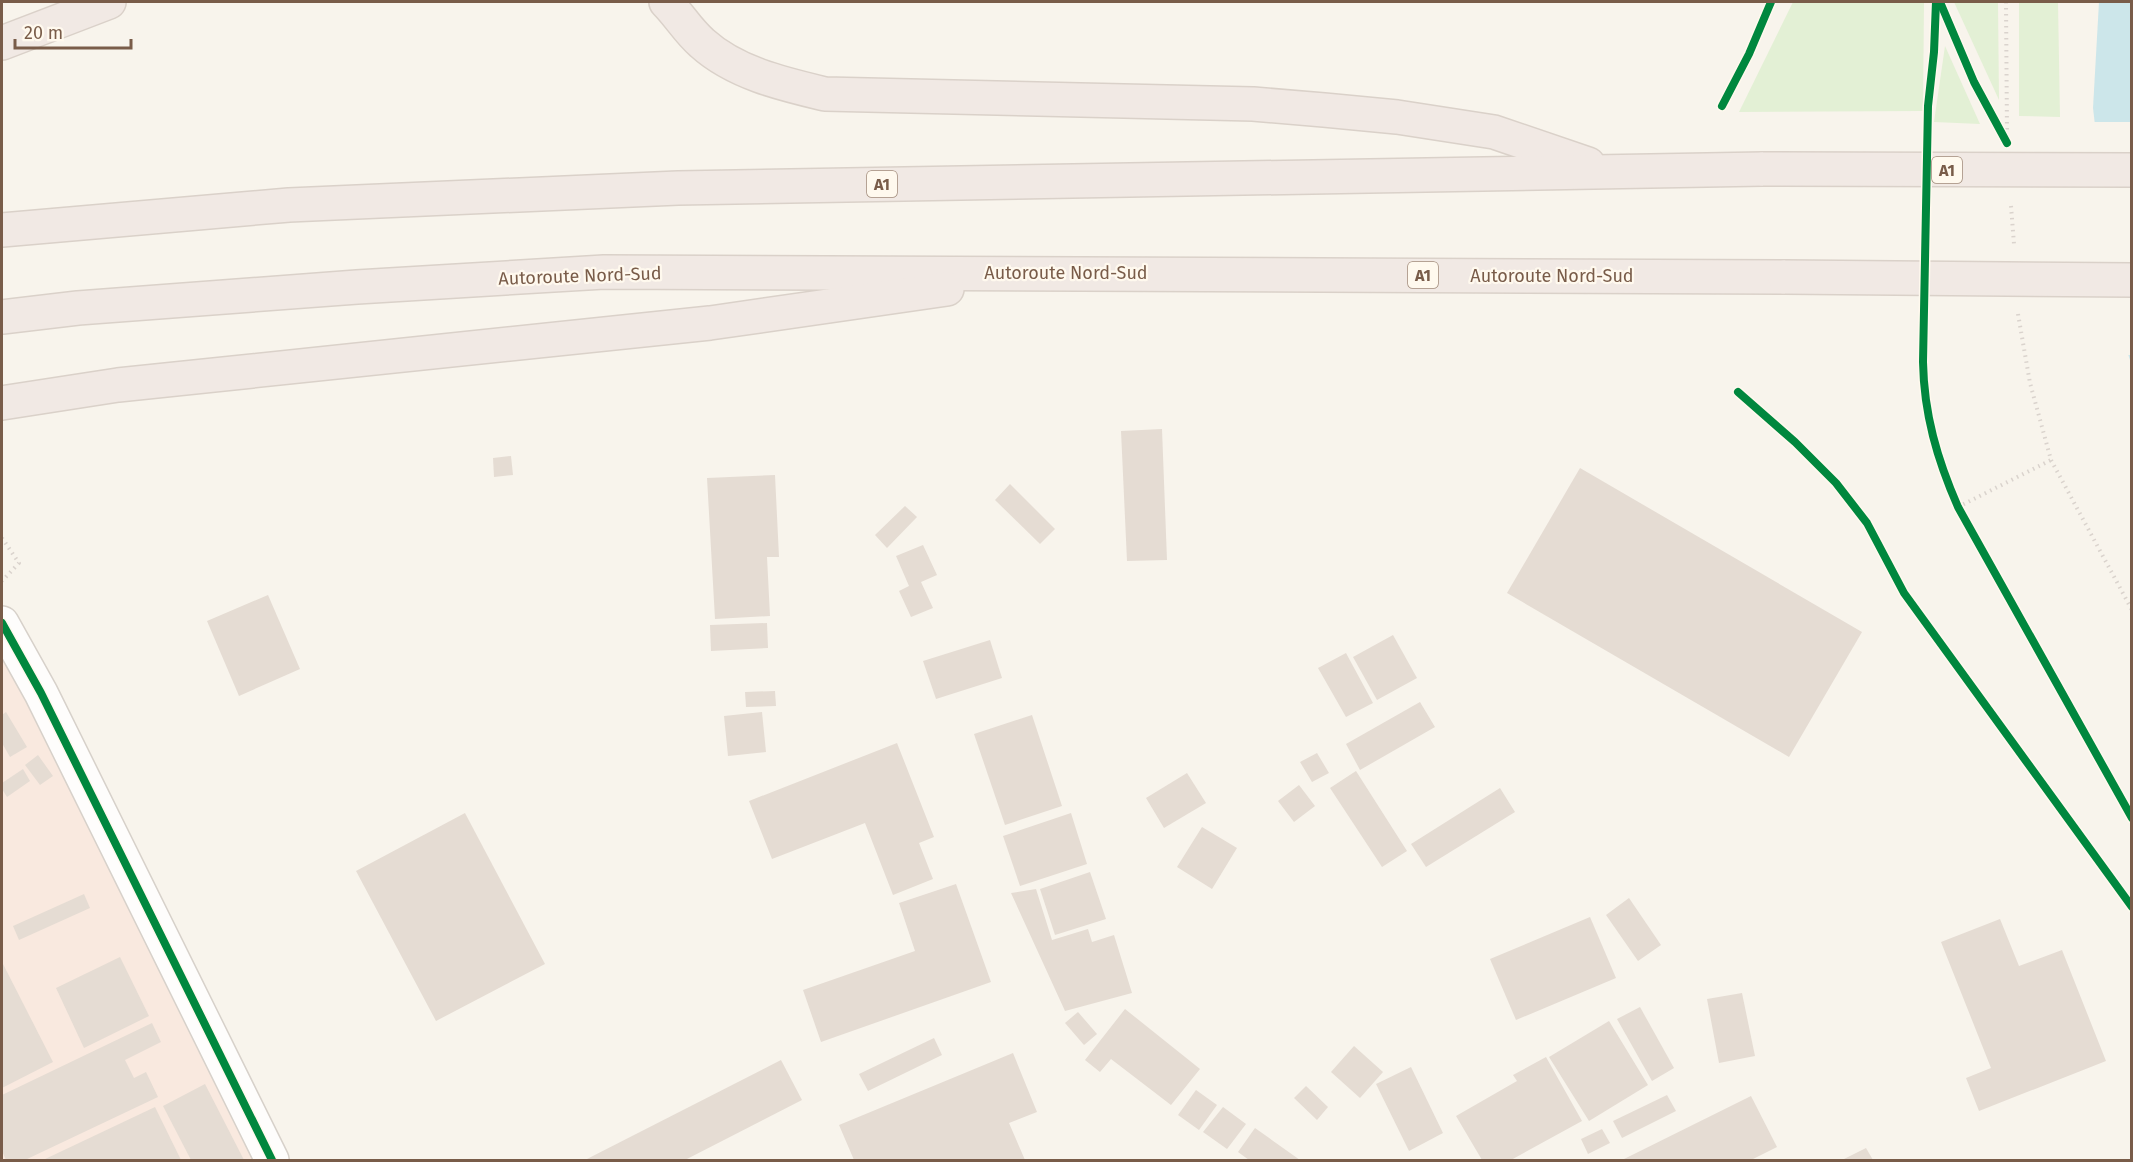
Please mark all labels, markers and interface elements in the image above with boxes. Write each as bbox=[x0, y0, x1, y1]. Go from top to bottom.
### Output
scale bar bbox=[15, 12, 130, 50]
text: 20 m bbox=[24, 22, 63, 44]
road number: A1 bbox=[1932, 157, 1962, 183]
road number: A1 bbox=[867, 171, 897, 197]
street label: Autoroute Nord-Sud bbox=[498, 262, 662, 290]
street label: Autoroute Nord-Sud bbox=[984, 262, 1148, 284]
road number: A1 bbox=[1408, 262, 1438, 288]
street label: Autoroute Nord-Sud bbox=[1470, 265, 1634, 287]

